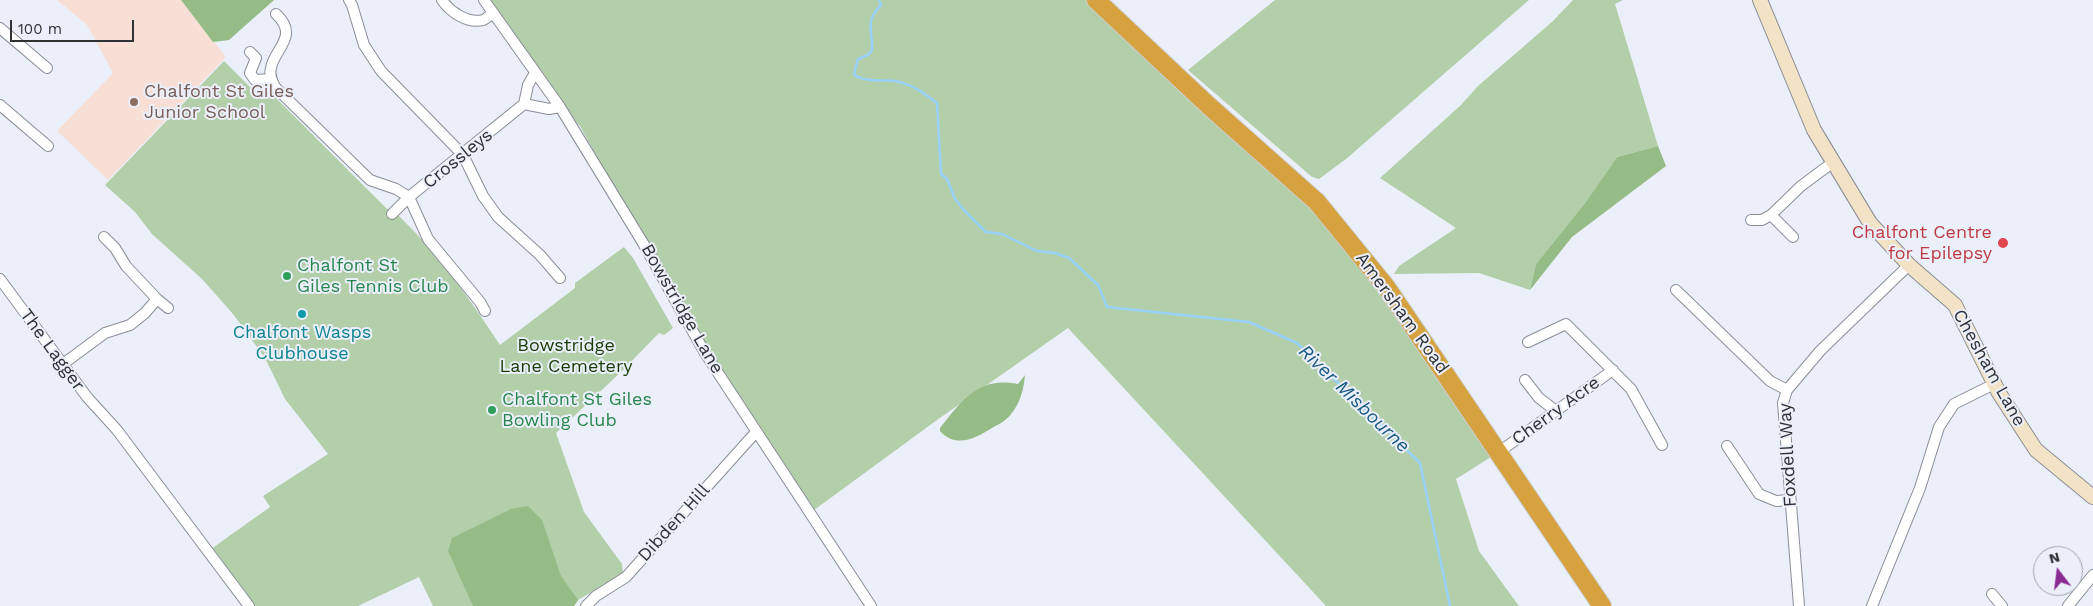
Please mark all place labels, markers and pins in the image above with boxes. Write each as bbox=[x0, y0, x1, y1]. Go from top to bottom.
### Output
place label: Chalfont St Giles Junior School bbox=[144, 81, 294, 124]
marker: Chalfont St Giles Junior School bbox=[128, 96, 140, 108]
place label: Chalfont Centre for Epilepsy bbox=[1852, 222, 1992, 264]
marker: Chalfont Centre for Epilepsy bbox=[1996, 236, 2010, 250]
place label: Chalfont St Giles Tennis Club bbox=[297, 255, 449, 298]
marker: Chalfont St Giles Tennis Club bbox=[281, 270, 293, 282]
marker: Chalfont Wasps Clubhouse bbox=[296, 308, 308, 320]
place label: Chalfont Wasps Clubhouse bbox=[233, 322, 371, 364]
place label: Chalfont St Giles Bowling Club bbox=[502, 389, 652, 432]
marker: Chalfont St Giles Bowling Club bbox=[486, 404, 498, 416]

